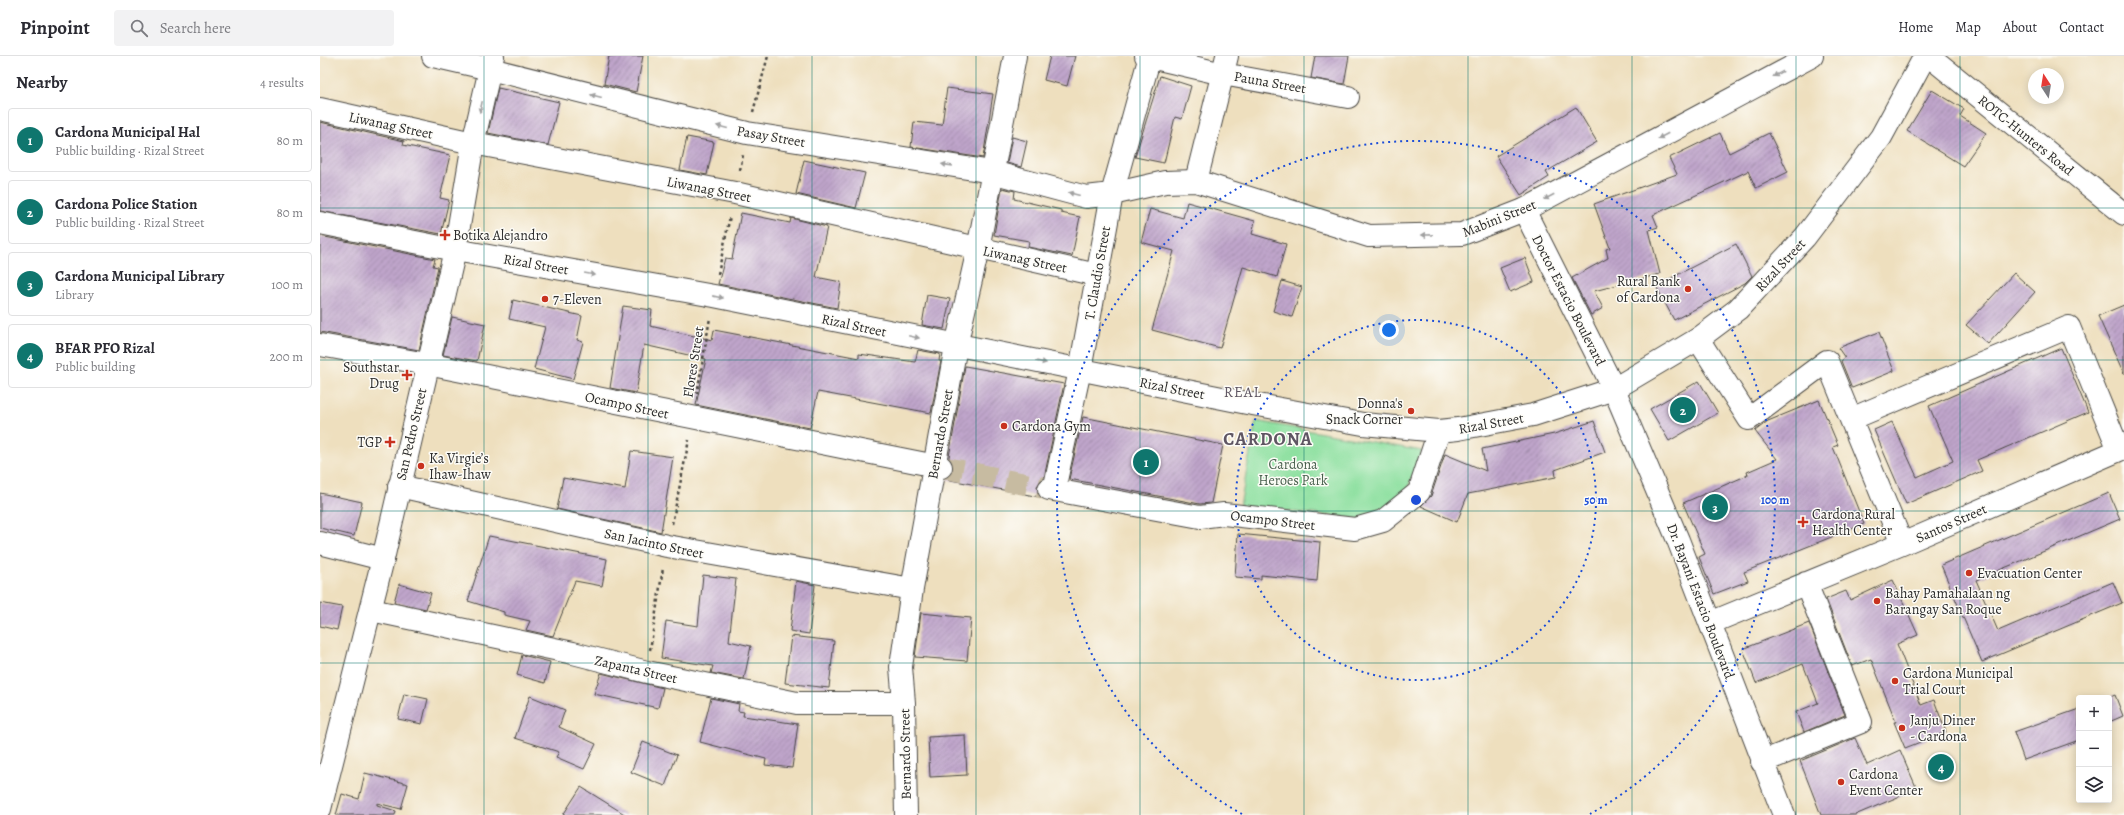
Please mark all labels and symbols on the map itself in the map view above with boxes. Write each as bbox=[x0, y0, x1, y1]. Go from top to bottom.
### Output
street label: Pauna Street bbox=[1232, 67, 1308, 98]
north arrow bbox=[2028, 68, 2064, 104]
one-way arrow bbox=[1772, 71, 1784, 78]
street label: ROTC-Hunters Road bbox=[1974, 91, 2078, 180]
one-way arrow bbox=[590, 92, 602, 98]
one-way arrow bbox=[478, 101, 484, 113]
street label: Liwanag Street bbox=[347, 107, 435, 144]
street label: Pasay Street bbox=[735, 121, 807, 152]
one-way arrow bbox=[716, 124, 729, 130]
one-way arrow bbox=[1658, 132, 1669, 139]
one-way arrow bbox=[941, 162, 953, 168]
street label: Liwanag Street bbox=[665, 172, 753, 207]
one-way arrow bbox=[1067, 191, 1079, 197]
one-way arrow bbox=[1543, 194, 1555, 200]
street label: Mabini Street bbox=[1459, 195, 1539, 242]
street label: T. Claudio Street bbox=[1080, 224, 1115, 322]
place label: Botika Alejandro bbox=[453, 226, 548, 245]
marker: Botika Alejandro bbox=[440, 230, 450, 240]
street label: Doctor Estacio Boulevard bbox=[1527, 231, 1610, 370]
one-way arrow bbox=[1420, 232, 1433, 238]
street label: Rizal Street bbox=[1751, 234, 1810, 296]
street label: Liwanag Street bbox=[981, 241, 1069, 278]
street label: Rizal Street bbox=[502, 249, 570, 280]
one-way arrow bbox=[584, 271, 596, 277]
place label: Rural Bank of Cardona bbox=[1616, 272, 1680, 307]
marker: Rural Bank of Cardona bbox=[1683, 284, 1693, 294]
place label: 7-Eleven bbox=[553, 290, 602, 309]
marker: 7-Eleven bbox=[540, 294, 550, 304]
one-way arrow bbox=[712, 294, 724, 300]
street label: Rizal Street bbox=[820, 309, 888, 342]
your location bbox=[1379, 320, 1399, 340]
street label: Flores Street bbox=[678, 325, 709, 399]
one-way arrow bbox=[907, 334, 920, 340]
place label: Southstar Drug bbox=[343, 358, 400, 393]
one-way arrow bbox=[1035, 360, 1047, 366]
marker: Southstar Drug bbox=[402, 370, 412, 380]
street label: Rizal Street bbox=[1138, 373, 1206, 404]
district label: REAL bbox=[1224, 382, 1262, 402]
street label: San Pedro Street bbox=[392, 386, 431, 482]
street label: Ocampo Street bbox=[583, 387, 671, 424]
street label: Bernardo Street bbox=[923, 387, 958, 481]
place label: Donna's Snack Corner bbox=[1326, 394, 1404, 429]
pin: 2 bbox=[1670, 395, 1696, 425]
marker: Donna's Snack Corner bbox=[1406, 406, 1416, 416]
street label: Rizal Street bbox=[1457, 408, 1526, 439]
place label: Cardona Gym bbox=[1012, 417, 1091, 436]
marker: Cardona Gym bbox=[999, 421, 1009, 431]
district label: CARDONA bbox=[1223, 427, 1313, 451]
place label: TGP bbox=[357, 433, 382, 452]
marker: TGP bbox=[385, 437, 395, 447]
pin: 1 bbox=[1133, 447, 1159, 477]
place label: Ka Virgie’s Ihaw-Ihaw bbox=[429, 449, 491, 484]
park label: Cardona Heroes Park bbox=[1258, 455, 1328, 490]
marker: Ka Virgie’s Ihaw-Ihaw bbox=[416, 461, 426, 471]
text: 50 m bbox=[1584, 492, 1608, 508]
pin: 3 bbox=[1702, 492, 1728, 522]
text: 100 m bbox=[1761, 492, 1789, 508]
centre of rings bbox=[1409, 493, 1423, 507]
street label: Santos Street bbox=[1913, 499, 1990, 548]
place label: Cardona Rural Health Center bbox=[1812, 505, 1895, 540]
street label: Ocampo Street bbox=[1229, 506, 1317, 535]
marker: Cardona Rural Health Center bbox=[1797, 516, 1809, 528]
street label: Dr. Bayani Estacio Boulevard bbox=[1662, 521, 1739, 682]
street label: San Jacinto Street bbox=[602, 524, 706, 563]
place label: Evacuation Center bbox=[1977, 564, 2083, 583]
marker: Evacuation Center bbox=[1964, 568, 1974, 578]
place label: Bahay Pamahalaan ng Barangay San Roque bbox=[1885, 584, 2010, 619]
marker: Bahay Pamahalaan ng Barangay San Roque bbox=[1872, 596, 1882, 606]
street label: Zapanta Street bbox=[593, 651, 680, 688]
place label: Cardona Municipal Trial Court bbox=[1903, 664, 2014, 699]
marker: Cardona Municipal Trial Court bbox=[1890, 676, 1900, 686]
street label: Bernardo Street bbox=[895, 708, 916, 800]
place label: Janju Diner - Cardona bbox=[1910, 711, 1976, 746]
marker: Janju Diner - Cardona bbox=[1897, 723, 1907, 733]
pin: 4 bbox=[1928, 752, 1954, 782]
place label: Cardona Event Center bbox=[1849, 765, 1924, 800]
marker: Cardona Event Center bbox=[1836, 777, 1846, 787]

